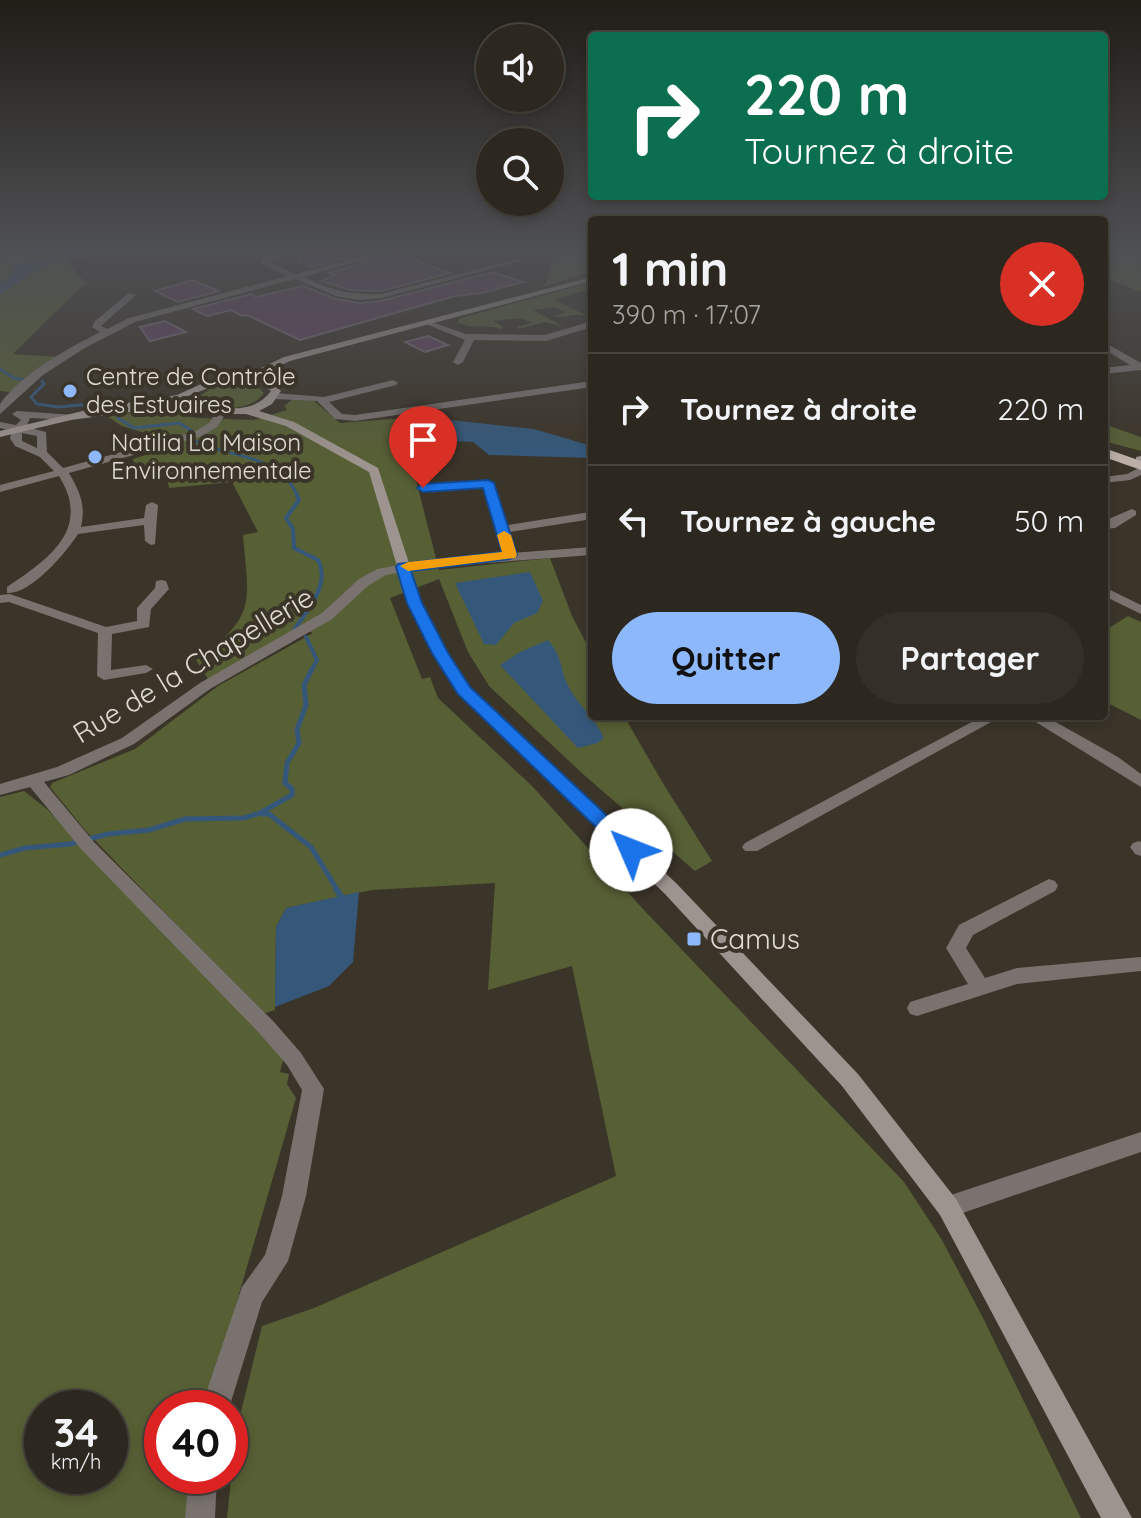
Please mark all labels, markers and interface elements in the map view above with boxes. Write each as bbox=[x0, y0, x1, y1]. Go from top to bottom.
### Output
map controls bbox=[476, 24, 564, 216]
button: sound bbox=[476, 24, 564, 112]
text: 220 m bbox=[744, 59, 909, 129]
icon: right bbox=[612, 64, 716, 168]
button: search bbox=[476, 128, 564, 216]
text: Tournez à droite bbox=[744, 128, 1014, 173]
text: 1 min bbox=[612, 238, 728, 298]
button: close bbox=[1000, 242, 1084, 326]
text: 390 m · 17:07 bbox=[612, 298, 761, 331]
place label: Centre de Contrôle des Estuaires bbox=[86, 361, 295, 419]
marker: Centre de Contrôle des Estuaires bbox=[61, 382, 79, 400]
icon: right bbox=[612, 387, 656, 431]
text: Tournez à droite bbox=[680, 390, 917, 428]
text: 220 m bbox=[997, 390, 1084, 428]
pin bbox=[389, 406, 457, 488]
icon: arrive bbox=[401, 418, 445, 462]
place label: Natilia La Maison Environnementale bbox=[111, 427, 312, 485]
marker: Natilia La Maison Environnementale bbox=[86, 448, 104, 466]
icon: left bbox=[612, 499, 656, 543]
text: Tournez à gauche bbox=[680, 502, 936, 540]
text: 50 m bbox=[1014, 502, 1084, 540]
street label: Rue de la Chapellerie bbox=[66, 579, 319, 750]
button: Quitter bbox=[612, 612, 840, 704]
button: Partager bbox=[856, 612, 1084, 704]
position arrow bbox=[589, 808, 673, 892]
place label: Camus bbox=[710, 921, 800, 956]
marker: Camus bbox=[685, 930, 703, 948]
speed limit sign: 40 bbox=[144, 1390, 248, 1494]
text: 34 bbox=[54, 1407, 99, 1457]
text: km/h bbox=[51, 1449, 101, 1474]

